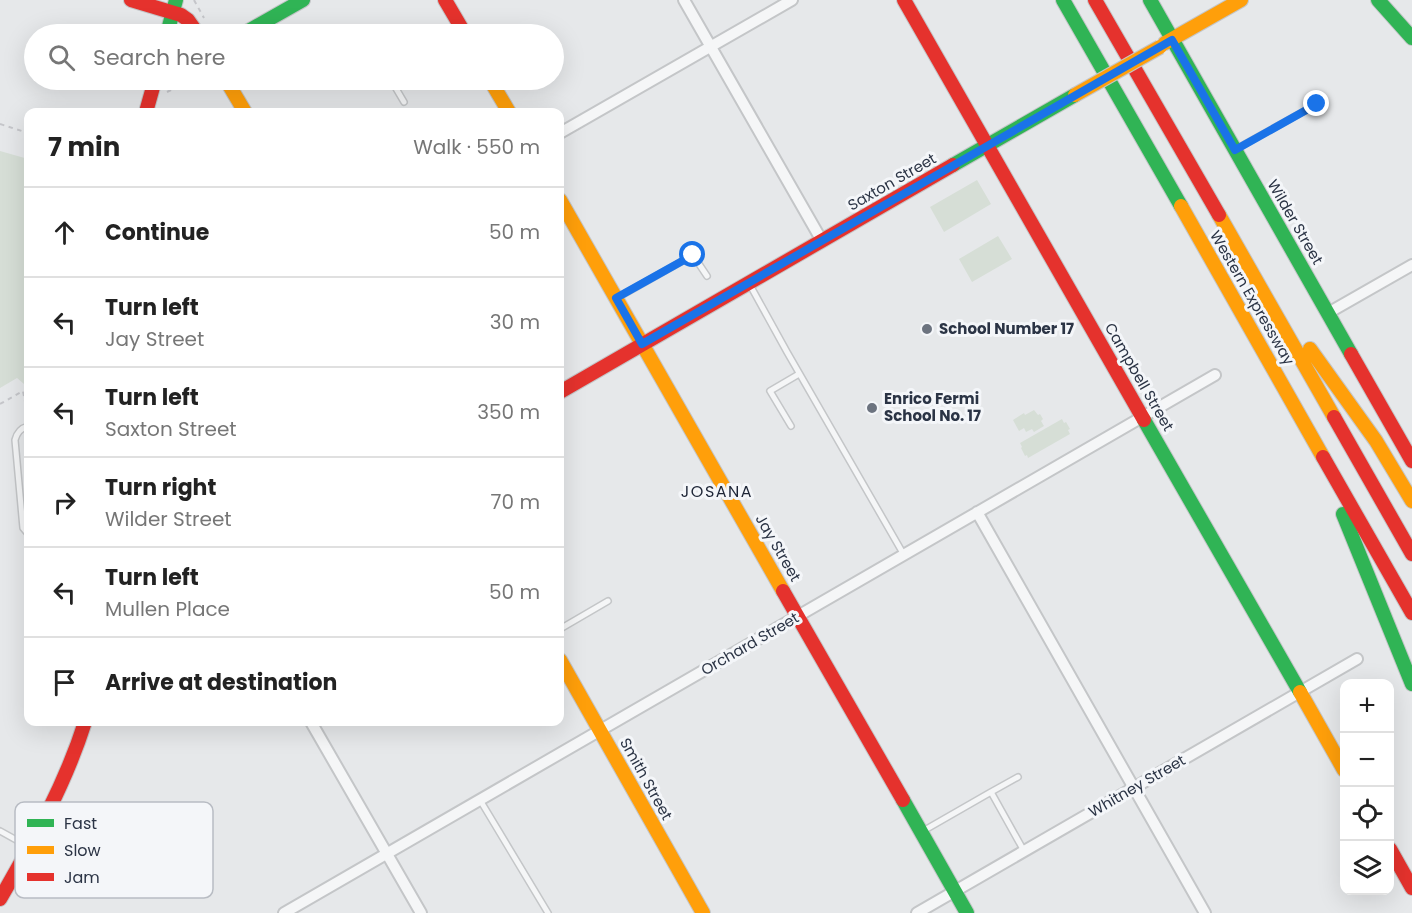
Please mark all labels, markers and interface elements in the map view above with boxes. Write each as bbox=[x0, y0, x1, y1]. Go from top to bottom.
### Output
search box bbox=[24, 24, 564, 90]
icon: search bbox=[45, 41, 78, 74]
text: Search here bbox=[93, 42, 226, 73]
route end bbox=[1303, 90, 1329, 116]
text: 7 min bbox=[48, 129, 120, 165]
text: Walk · 550 m bbox=[413, 133, 540, 161]
street label: Saxton Street bbox=[844, 148, 940, 215]
street label: Wilder Street bbox=[1263, 175, 1328, 268]
icon: ahead bbox=[48, 216, 81, 249]
text: Continue bbox=[105, 217, 209, 248]
text: 50 m bbox=[489, 218, 540, 246]
street label: Western Expressway bbox=[1205, 227, 1300, 369]
route start bbox=[679, 241, 705, 267]
text: Turn left bbox=[105, 292, 199, 323]
icon: left bbox=[48, 306, 81, 339]
text: 30 m bbox=[490, 308, 540, 336]
place label: School Number 17 bbox=[939, 318, 1074, 339]
street label: Campbell Street bbox=[1100, 319, 1179, 435]
marker: School Number 17 bbox=[920, 322, 934, 336]
text: Jay Street bbox=[105, 325, 204, 353]
text: Turn left bbox=[105, 382, 199, 413]
place label: Enrico Fermi School No. 17 bbox=[884, 388, 981, 426]
icon: left bbox=[48, 396, 81, 429]
text: 350 m bbox=[477, 398, 540, 426]
marker: Enrico Fermi School No. 17 bbox=[865, 401, 879, 415]
text: Saxton Street bbox=[105, 415, 237, 443]
text: Turn right bbox=[105, 472, 216, 503]
district label: JOSANA bbox=[681, 480, 753, 503]
icon: right bbox=[48, 486, 81, 519]
text: 70 m bbox=[491, 488, 540, 516]
text: Wilder Street bbox=[105, 505, 232, 533]
street label: Jay Street bbox=[751, 510, 806, 585]
text: Turn left bbox=[105, 562, 199, 593]
icon: left bbox=[48, 576, 81, 609]
text: 50 m bbox=[489, 578, 540, 606]
text: Mullen Place bbox=[105, 595, 230, 623]
street label: Orchard Street bbox=[697, 607, 803, 680]
icon: arrive bbox=[48, 666, 81, 699]
text: Arrive at destination bbox=[105, 667, 337, 698]
map controls bbox=[1340, 679, 1394, 895]
button: + bbox=[1340, 679, 1394, 733]
button: − bbox=[1340, 733, 1394, 787]
street label: Smith Street bbox=[615, 734, 678, 824]
street label: Whitney Street bbox=[1084, 749, 1189, 822]
button: locate bbox=[1340, 787, 1394, 841]
legend bbox=[15, 802, 213, 898]
text: Fast bbox=[64, 812, 97, 835]
text: Slow bbox=[64, 839, 101, 862]
button: layers bbox=[1340, 841, 1394, 895]
text: Jam bbox=[64, 866, 100, 889]

